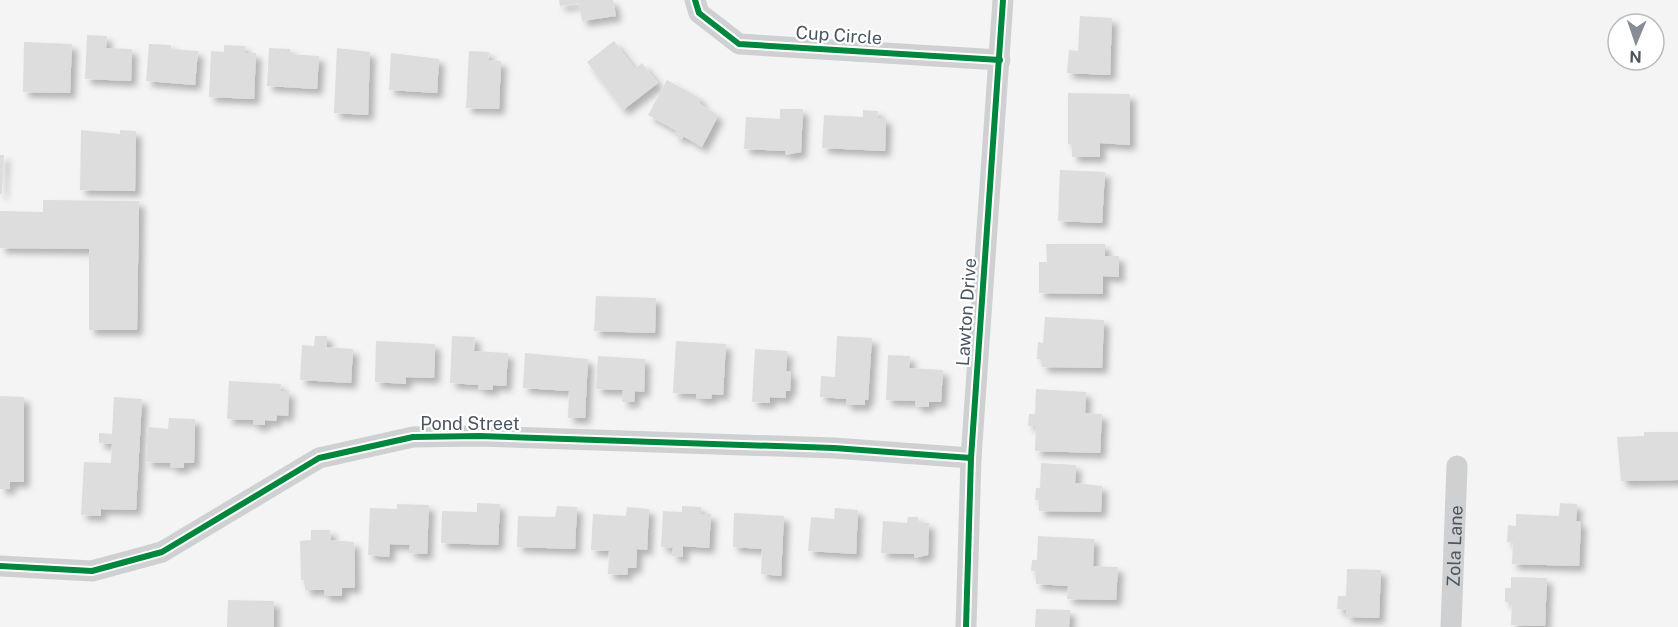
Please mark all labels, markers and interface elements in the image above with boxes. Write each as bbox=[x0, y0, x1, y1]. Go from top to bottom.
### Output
north arrow bbox=[1606, 12, 1666, 72]
street label: Cup Circle bbox=[795, 22, 883, 48]
text: N bbox=[1629, 47, 1642, 66]
street label: Lawton Drive bbox=[952, 257, 980, 367]
street label: Pond Street bbox=[420, 413, 520, 434]
street label: Zola Lane bbox=[1442, 505, 1466, 587]

